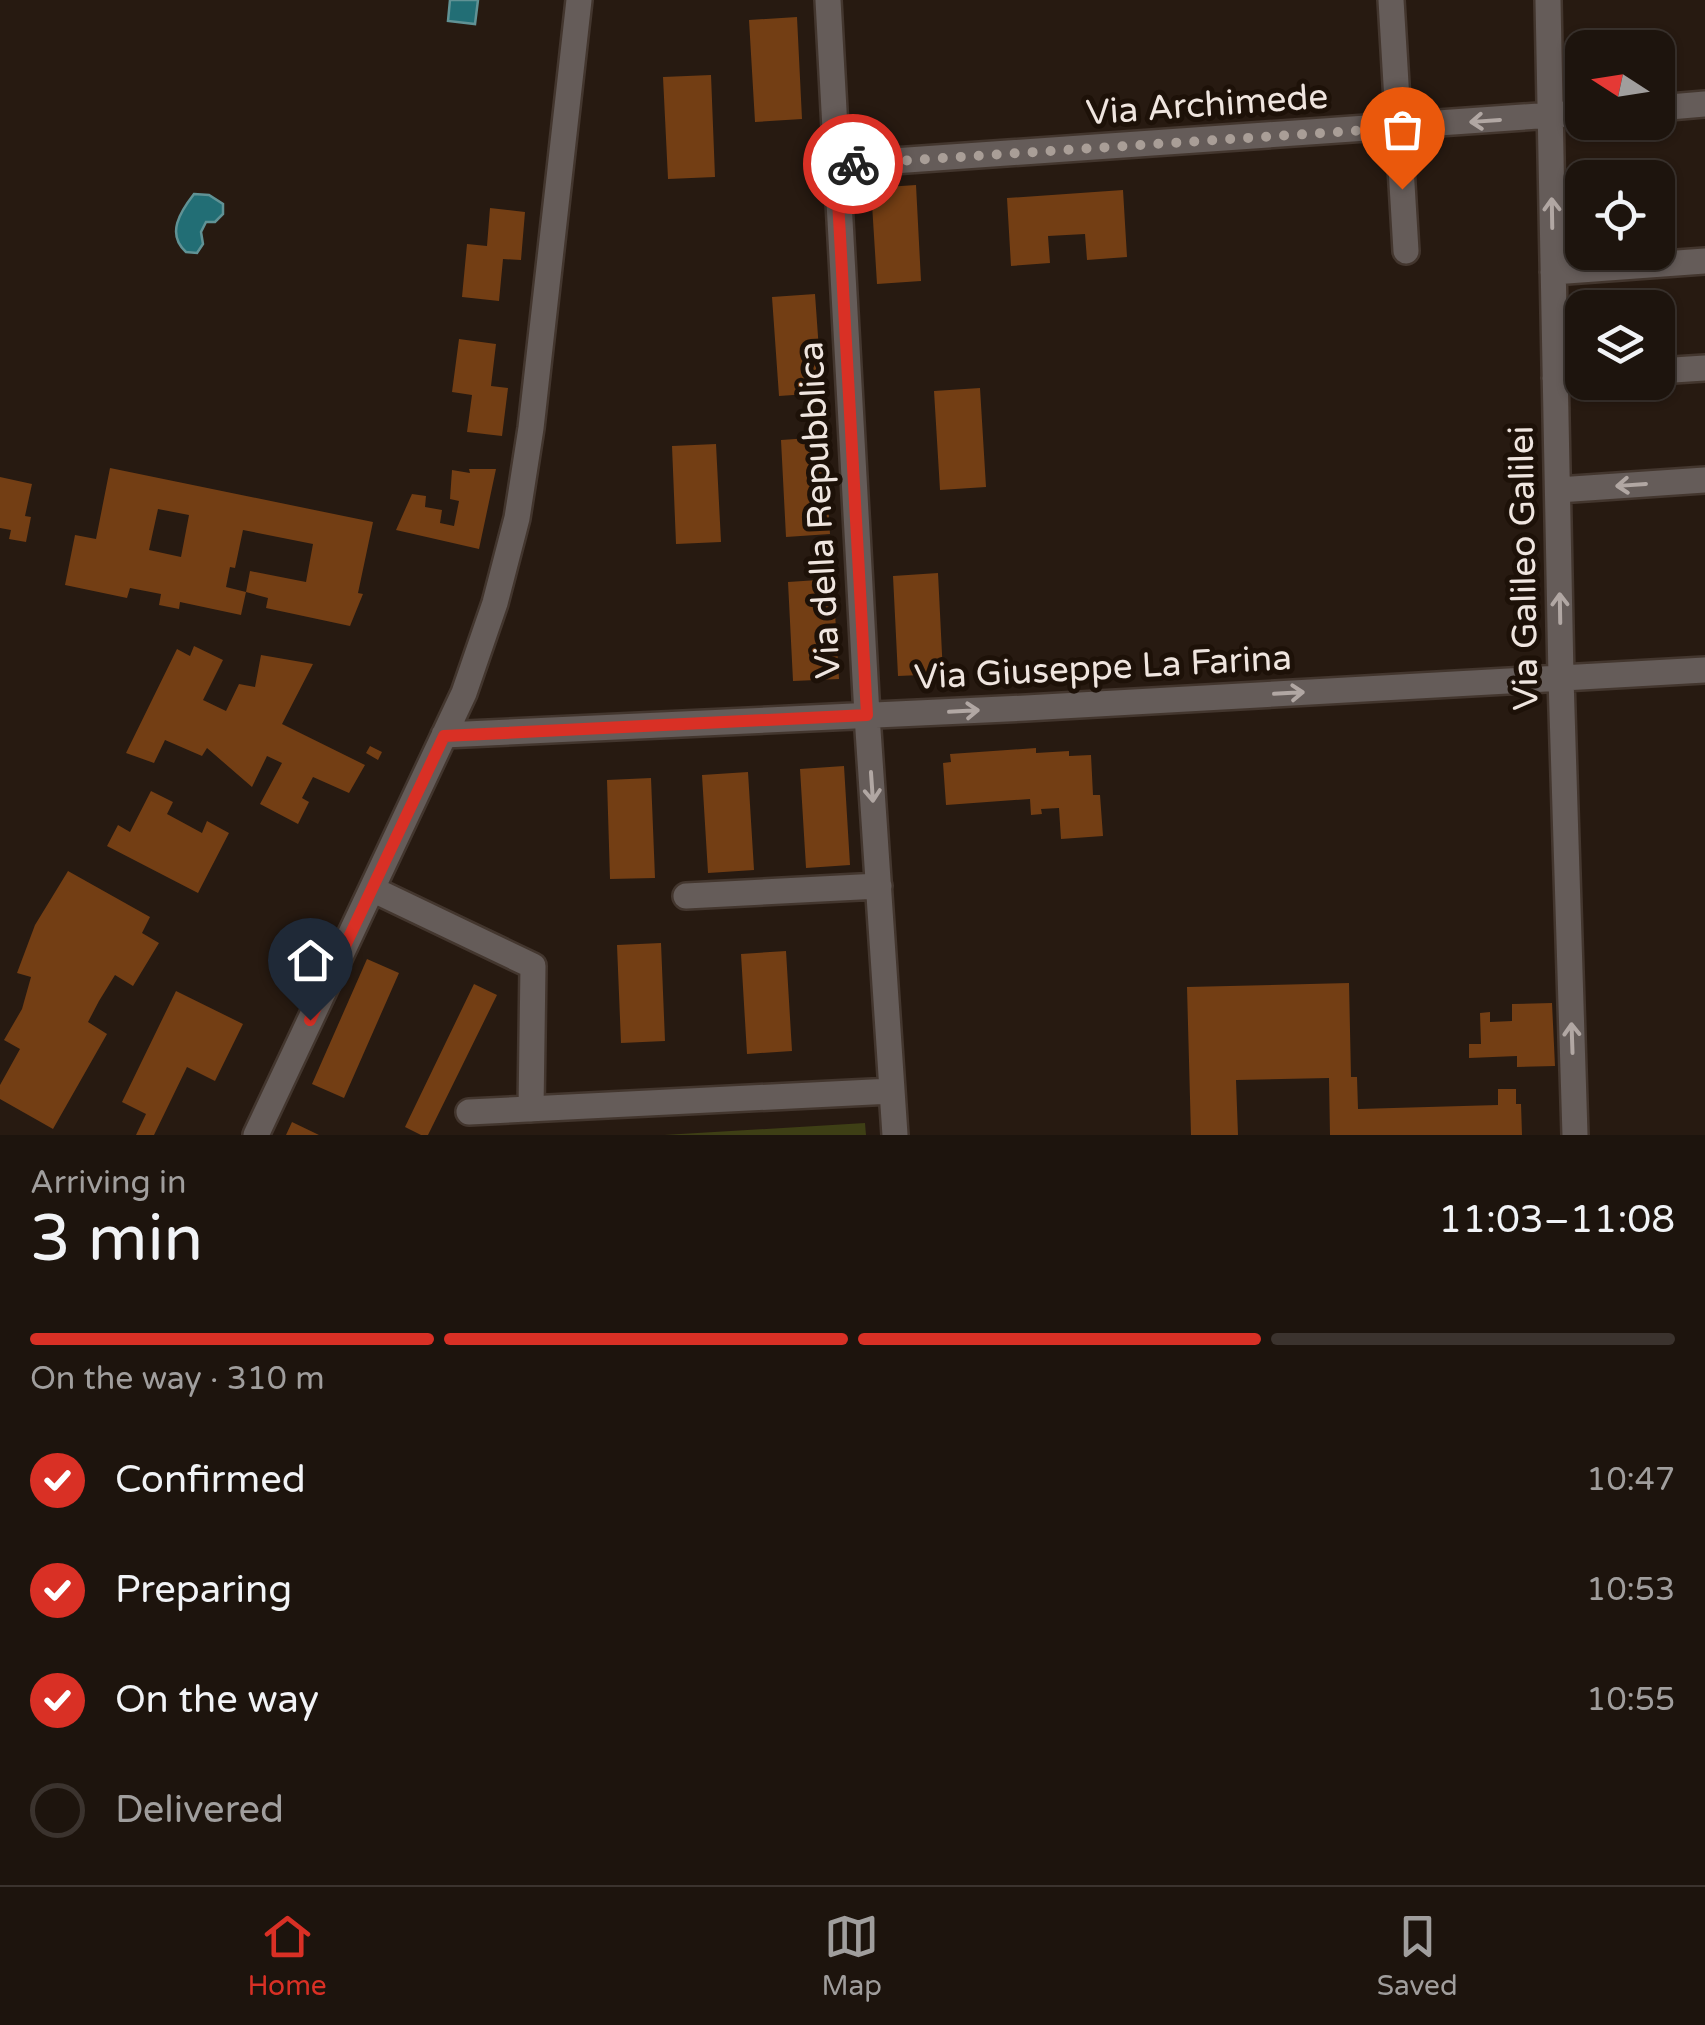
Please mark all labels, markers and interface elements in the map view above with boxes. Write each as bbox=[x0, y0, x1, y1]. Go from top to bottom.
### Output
north arrow bbox=[1565, 30, 1675, 140]
map controls bbox=[1565, 30, 1675, 400]
street label: Via Archimede bbox=[1084, 76, 1330, 134]
pin bbox=[1360, 87, 1445, 190]
icon: bag bbox=[1375, 102, 1430, 157]
one-way arrow bbox=[1470, 111, 1502, 130]
courier bbox=[803, 114, 903, 214]
icon: bike bbox=[826, 137, 881, 192]
button: locate bbox=[1565, 160, 1675, 270]
one-way arrow bbox=[1542, 197, 1562, 230]
button: layers bbox=[1565, 290, 1675, 400]
street label: Via della Repubblica bbox=[790, 340, 850, 680]
street label: Via Galileo Galilei bbox=[1501, 425, 1547, 711]
one-way arrow bbox=[1616, 475, 1648, 494]
one-way arrow bbox=[1550, 592, 1570, 624]
street label: Via Giuseppe La Farina bbox=[913, 637, 1293, 699]
one-way arrow bbox=[1272, 683, 1304, 702]
one-way arrow bbox=[948, 701, 980, 720]
one-way arrow bbox=[863, 770, 882, 802]
pin bbox=[268, 918, 353, 1021]
icon: home bbox=[283, 933, 338, 988]
one-way arrow bbox=[1563, 1022, 1582, 1054]
text: Arriving in bbox=[30, 1164, 187, 1202]
text: 11:03–11:08 bbox=[1438, 1197, 1675, 1243]
text: 3 min bbox=[30, 1200, 203, 1279]
text: On the way · 310 m bbox=[30, 1360, 325, 1398]
icon: check bbox=[30, 1453, 85, 1508]
text: Confirmed bbox=[115, 1457, 306, 1503]
text: 10:47 bbox=[1586, 1461, 1675, 1499]
icon: check bbox=[30, 1563, 85, 1618]
text: Preparing bbox=[115, 1567, 292, 1613]
text: 10:53 bbox=[1586, 1571, 1675, 1609]
icon: check bbox=[30, 1673, 85, 1728]
text: On the way bbox=[115, 1677, 319, 1723]
text: 10:55 bbox=[1586, 1681, 1675, 1719]
text: Delivered bbox=[115, 1787, 284, 1833]
tab: Home bbox=[247, 1909, 327, 2003]
tab: Map bbox=[821, 1909, 882, 2003]
tab: Saved bbox=[1377, 1909, 1458, 2003]

